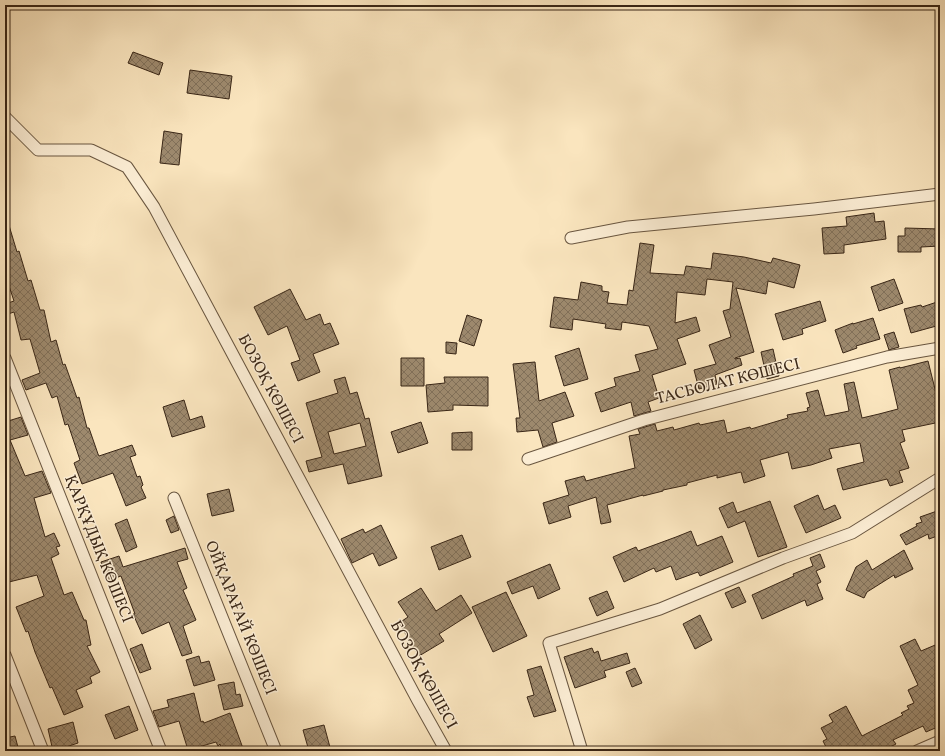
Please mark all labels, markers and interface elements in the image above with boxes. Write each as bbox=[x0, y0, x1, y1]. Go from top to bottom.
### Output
street label: БОЗОҚ КӨШЕСІ bbox=[232, 330, 308, 448]
street label: ТАСБОЛАТ КӨШЕСІ bbox=[654, 353, 802, 411]
street label: ҚАРҚҰДЫҚ КӨШЕСІ bbox=[58, 472, 138, 626]
street label: ОЙҚАРАҒАЙ КӨШЕСІ bbox=[199, 538, 281, 698]
street label: БОЗОҚ КӨШЕСІ bbox=[384, 617, 462, 733]

